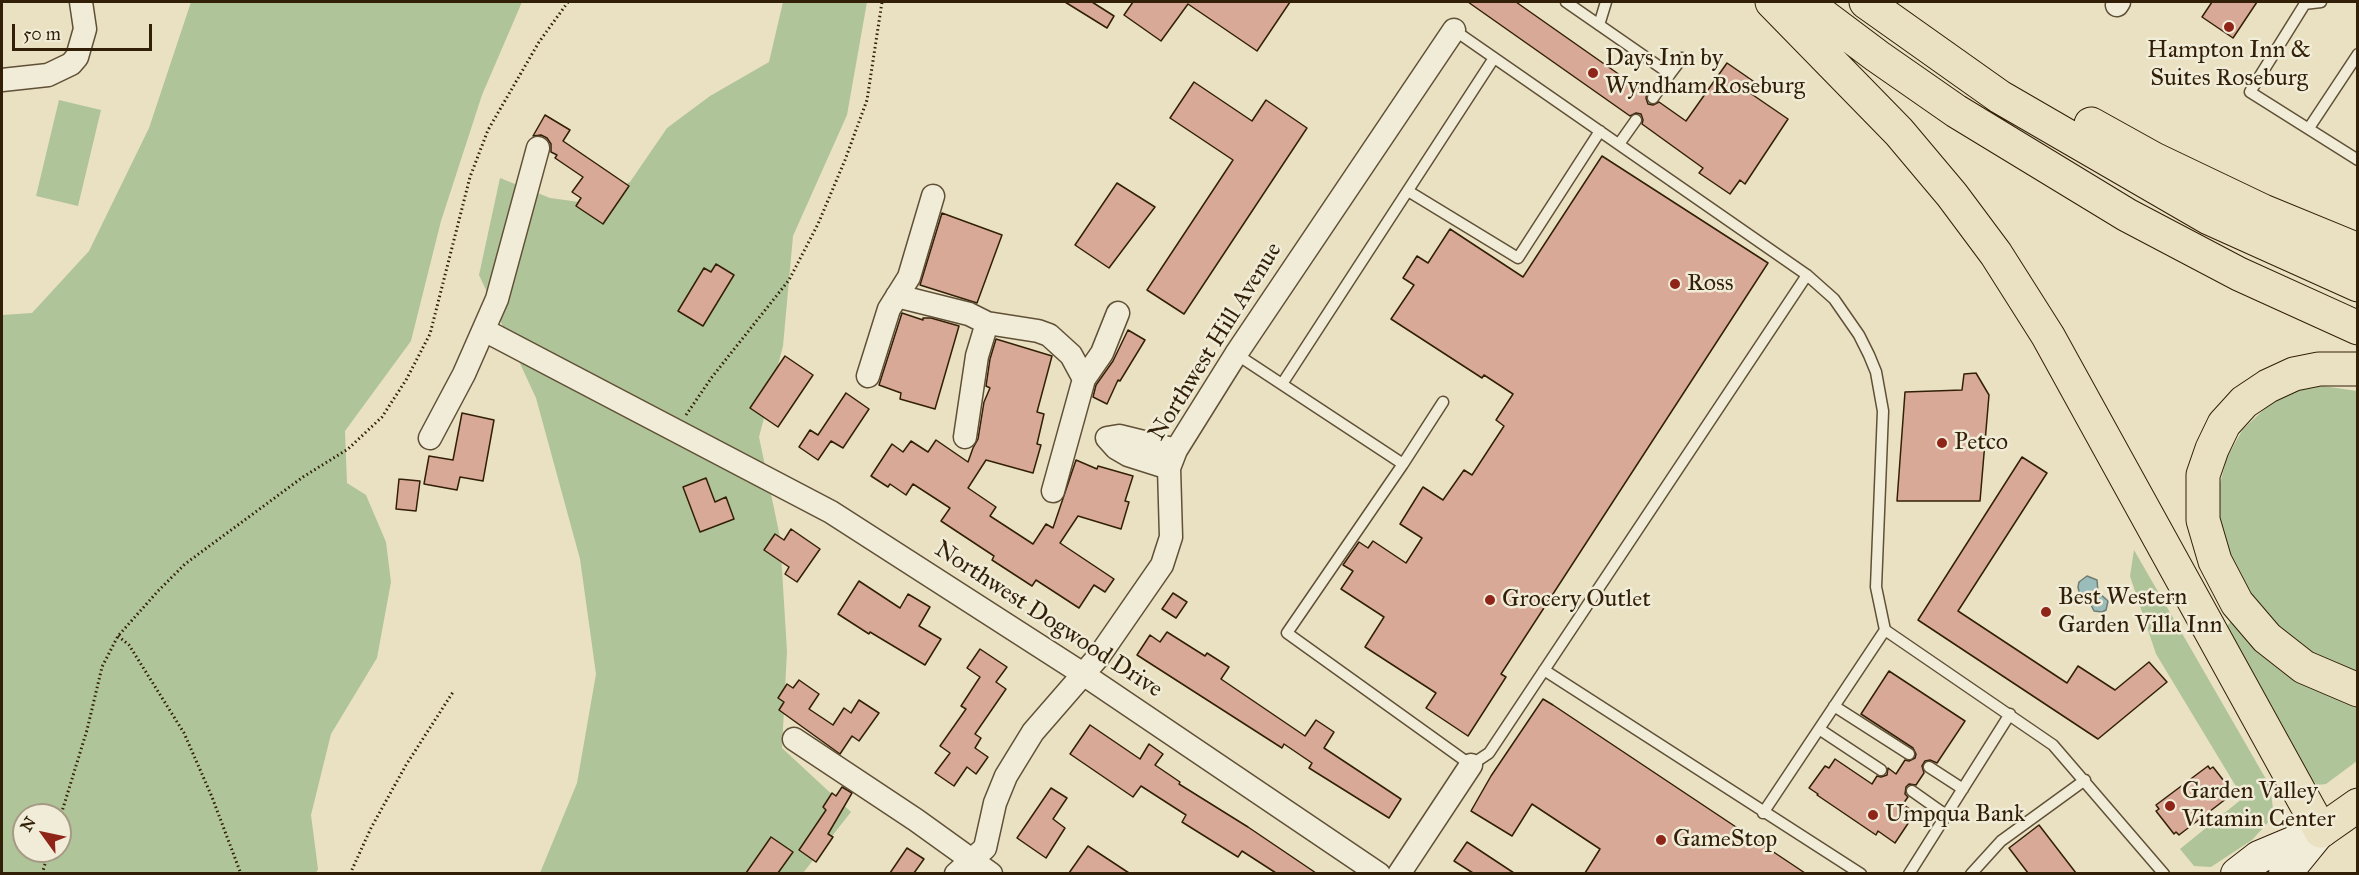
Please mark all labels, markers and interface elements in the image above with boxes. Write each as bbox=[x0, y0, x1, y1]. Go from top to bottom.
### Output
scale bar bbox=[15, 12, 154, 50]
marker: Hampton Inn & Suites Roseburg bbox=[2222, 20, 2236, 34]
text: 50 m bbox=[23, 23, 61, 45]
place label: Hampton Inn & Suites Roseburg bbox=[2147, 37, 2311, 93]
place label: Days Inn by Wyndham Roseburg bbox=[1605, 45, 1805, 101]
marker: Days Inn by Wyndham Roseburg bbox=[1586, 66, 1600, 80]
street label: Northwest Hill Avenue bbox=[1143, 238, 1289, 446]
place label: Ross bbox=[1687, 270, 1733, 298]
marker: Ross bbox=[1668, 277, 1682, 291]
place label: Petco bbox=[1954, 429, 2008, 457]
marker: Petco bbox=[1935, 436, 1949, 450]
street label: Northwest Dogwood Drive bbox=[929, 535, 1167, 705]
place label: Best Western Garden Villa Inn bbox=[2058, 584, 2223, 640]
place label: Grocery Outlet bbox=[1502, 586, 1651, 614]
marker: Grocery Outlet bbox=[1483, 593, 1497, 607]
marker: Best Western Garden Villa Inn bbox=[2039, 605, 2053, 619]
place label: Garden Valley Vitamin Center bbox=[2182, 778, 2335, 834]
marker: Garden Valley Vitamin Center bbox=[2163, 799, 2177, 813]
place label: Umpqua Bank bbox=[1885, 801, 2025, 829]
north arrow bbox=[12, 803, 72, 863]
marker: Umpqua Bank bbox=[1866, 808, 1880, 822]
text: N bbox=[16, 813, 40, 835]
place label: GameStop bbox=[1673, 826, 1777, 854]
marker: GameStop bbox=[1654, 833, 1668, 847]

